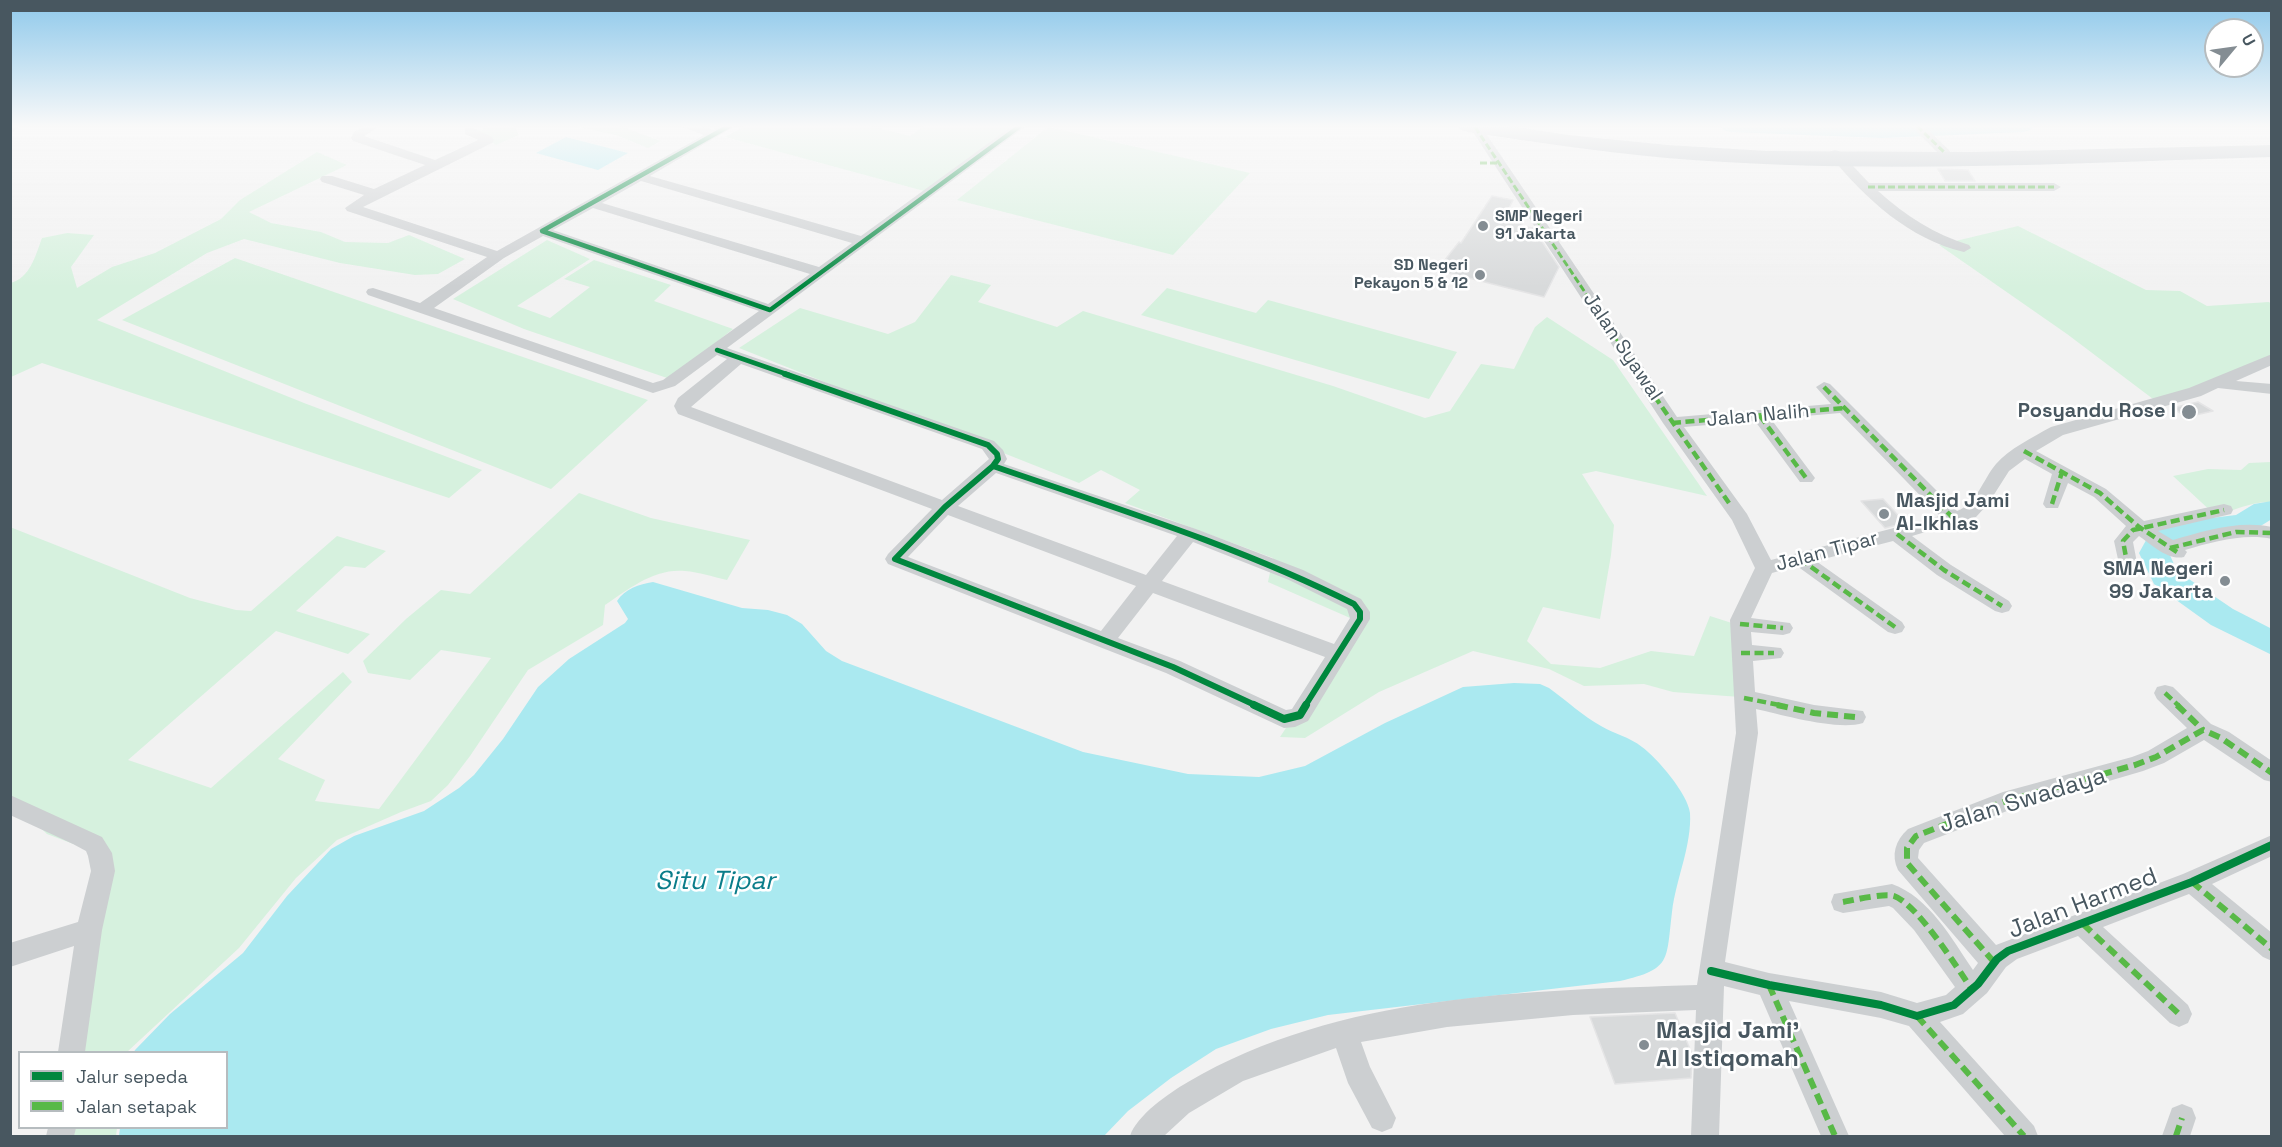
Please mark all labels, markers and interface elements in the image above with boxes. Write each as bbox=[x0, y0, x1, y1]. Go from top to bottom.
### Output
north arrow bbox=[2204, 18, 2264, 78]
text: U bbox=[2237, 30, 2260, 50]
place label: SMP Negeri 91 Jakarta bbox=[1495, 207, 1583, 245]
marker: SMP Negeri 91 Jakarta bbox=[1476, 219, 1490, 233]
place label: SD Negeri Pekayon 5 & 12 bbox=[1354, 256, 1468, 294]
marker: SD Negeri Pekayon 5 & 12 bbox=[1473, 268, 1487, 282]
street label: Jalan Syawal bbox=[1577, 289, 1667, 405]
street label: Jalan Nalih bbox=[1705, 400, 1811, 432]
place label: Posyandu Rose I bbox=[2018, 400, 2176, 424]
marker: Posyandu Rose I bbox=[2180, 403, 2198, 421]
place label: Masjid Jami Al-Ikhlas bbox=[1896, 490, 2010, 537]
marker: Masjid Jami Al-Ikhlas bbox=[1877, 507, 1891, 521]
street label: Jalan Tipar bbox=[1773, 527, 1881, 577]
place label: SMA Negeri 99 Jakarta bbox=[2103, 558, 2213, 605]
marker: SMA Negeri 99 Jakarta bbox=[2218, 574, 2232, 588]
street label: Jalan Swadaya bbox=[1936, 762, 2110, 840]
street label: Jalan Harmed bbox=[2005, 862, 2161, 946]
water label: Situ Tipar bbox=[655, 866, 775, 898]
place label: Masjid Jami' Al Istiqomah bbox=[1656, 1017, 1799, 1073]
marker: Masjid Jami' Al Istiqomah bbox=[1637, 1038, 1651, 1052]
legend bbox=[18, 1051, 228, 1129]
text: Jalur sepeda bbox=[76, 1065, 188, 1088]
text: Jalan setapak bbox=[76, 1095, 197, 1118]

